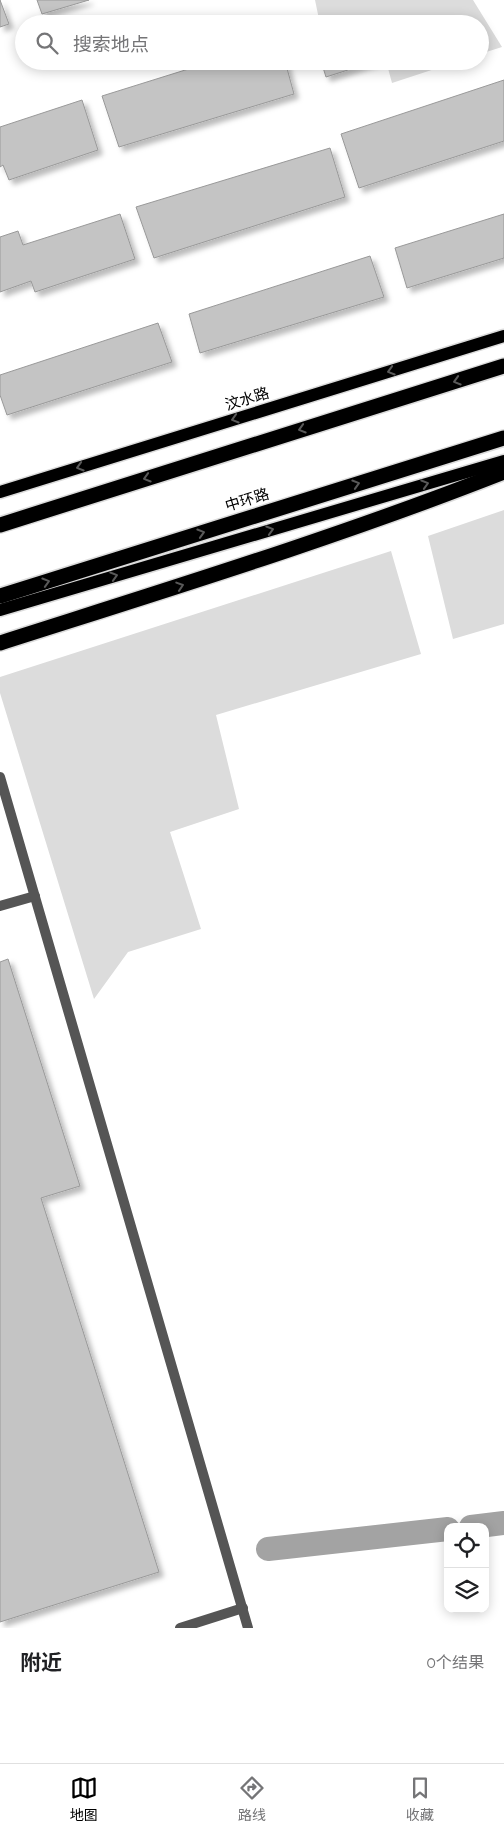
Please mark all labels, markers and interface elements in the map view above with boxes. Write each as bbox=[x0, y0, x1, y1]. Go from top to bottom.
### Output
search box bbox=[15, 15, 489, 70]
icon: search bbox=[33, 29, 61, 57]
text: 搜索地点 bbox=[73, 33, 149, 55]
one-way arrow bbox=[387, 365, 395, 375]
one-way arrow bbox=[454, 375, 462, 385]
street label: 汶水路 bbox=[223, 384, 271, 414]
one-way arrow bbox=[232, 414, 240, 424]
one-way arrow bbox=[299, 424, 307, 434]
one-way arrow bbox=[77, 462, 85, 472]
one-way arrow bbox=[144, 473, 152, 483]
one-way arrow bbox=[421, 479, 429, 489]
one-way arrow bbox=[352, 480, 360, 490]
street label: 中环路 bbox=[223, 485, 271, 515]
one-way arrow bbox=[265, 526, 273, 536]
one-way arrow bbox=[197, 529, 205, 539]
one-way arrow bbox=[109, 572, 117, 582]
one-way arrow bbox=[42, 577, 50, 587]
one-way arrow bbox=[175, 581, 184, 591]
map controls bbox=[444, 1523, 489, 1613]
button: locate bbox=[444, 1523, 489, 1568]
button: layers bbox=[444, 1568, 489, 1613]
text: 附近 bbox=[20, 1650, 62, 1675]
text: 0个结果 bbox=[426, 1653, 484, 1672]
tab: 地图 bbox=[70, 1774, 98, 1824]
tab: 路线 bbox=[238, 1774, 266, 1824]
tab: 收藏 bbox=[406, 1774, 434, 1824]

